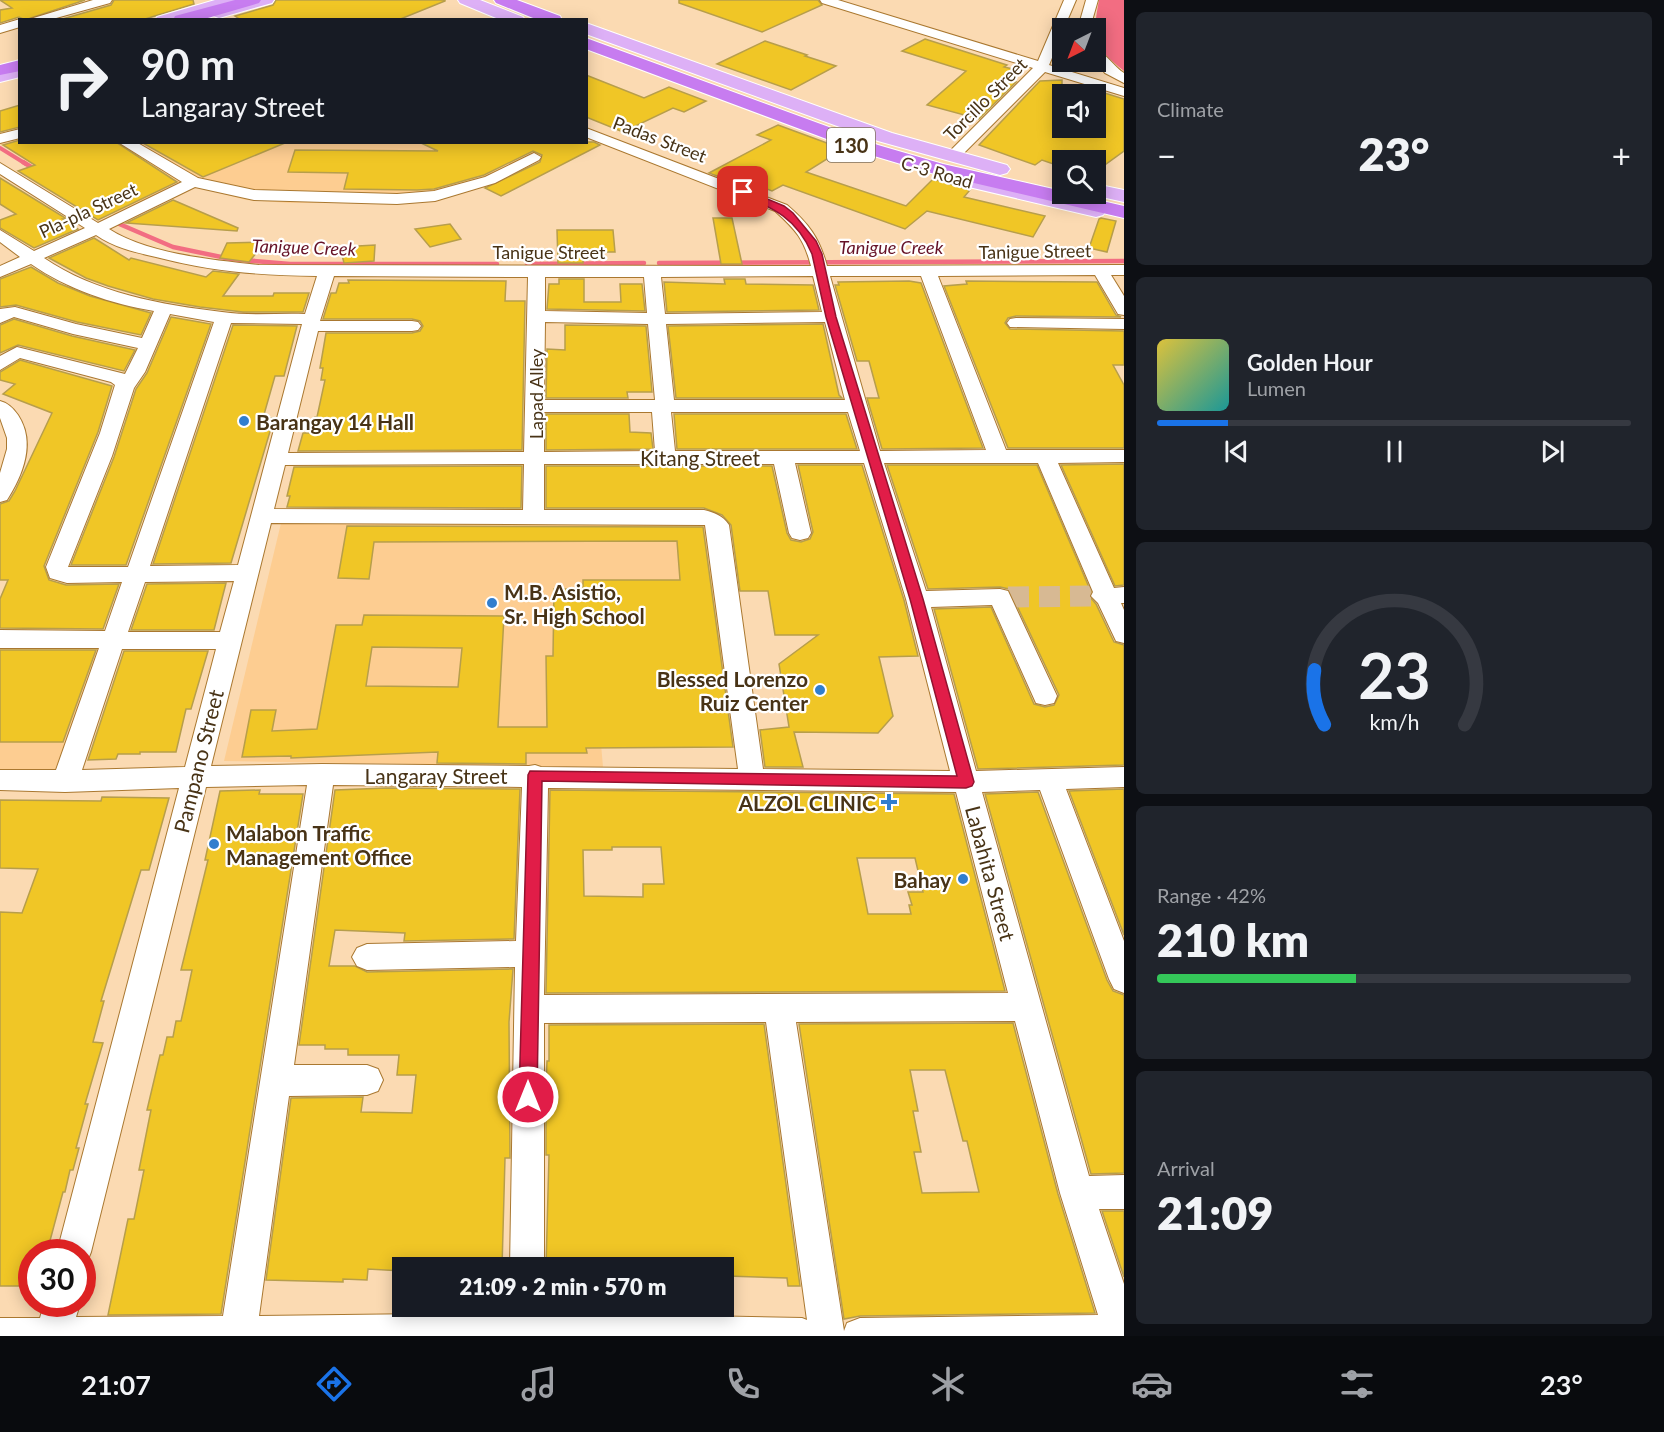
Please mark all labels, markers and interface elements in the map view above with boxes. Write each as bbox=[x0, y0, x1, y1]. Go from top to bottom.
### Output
north arrow bbox=[1052, 18, 1106, 72]
map controls bbox=[1052, 18, 1106, 204]
text: 90 m bbox=[141, 39, 235, 89]
icon: right bbox=[42, 42, 120, 120]
street label: Torcillo Street bbox=[939, 52, 1032, 145]
button: sound bbox=[1052, 84, 1106, 138]
text: Langaray Street bbox=[141, 90, 325, 123]
text: Climate bbox=[1157, 97, 1224, 121]
street label: Padas Street bbox=[610, 111, 710, 167]
text: 23° bbox=[1359, 127, 1429, 181]
road number: 130 bbox=[827, 128, 875, 162]
text: − bbox=[1157, 135, 1176, 175]
text: + bbox=[1612, 135, 1631, 175]
button: search bbox=[1052, 150, 1106, 204]
street label: C-3 Road bbox=[899, 151, 975, 193]
pin bbox=[717, 166, 768, 217]
icon: arrive bbox=[726, 175, 759, 208]
street label: Pla-pla Street bbox=[35, 177, 141, 242]
water label: Tanigue Creek bbox=[251, 234, 357, 260]
water label: Tanigue Creek bbox=[839, 236, 944, 258]
street label: Tanigue Street bbox=[978, 239, 1092, 263]
street label: Tanigue Street bbox=[493, 241, 606, 263]
street label: Lapad Alley bbox=[525, 348, 547, 439]
text: Golden Hour bbox=[1247, 349, 1373, 376]
text: Lumen bbox=[1247, 376, 1306, 400]
place label: Barangay 14 Hall bbox=[256, 409, 414, 434]
marker: Barangay 14 Hall bbox=[237, 414, 251, 428]
icon: previous bbox=[1220, 435, 1253, 468]
icon: pause bbox=[1378, 435, 1411, 468]
icon: next bbox=[1536, 435, 1569, 468]
street label: Kitang Street bbox=[640, 445, 761, 470]
place label: M.B. Asistio, Sr. High School bbox=[504, 579, 645, 628]
marker: M.B. Asistio, Sr. High School bbox=[485, 596, 499, 610]
text: 23 bbox=[1358, 637, 1430, 712]
place label: Blessed Lorenzo Ruiz Center bbox=[657, 666, 808, 715]
marker: Blessed Lorenzo Ruiz Center bbox=[813, 683, 827, 697]
street label: Pampano Street bbox=[168, 686, 228, 835]
text: km/h bbox=[1369, 709, 1419, 735]
street label: Langaray Street bbox=[365, 763, 508, 788]
place label: ALZOL CLINIC bbox=[737, 790, 876, 815]
marker: ALZOL CLINIC bbox=[880, 793, 898, 811]
street label: Labahita Street bbox=[961, 803, 1021, 944]
place label: Malabon Traffic Management Office bbox=[226, 820, 412, 869]
marker: Malabon Traffic Management Office bbox=[207, 837, 221, 851]
place label: Bahay bbox=[893, 867, 952, 892]
marker: Bahay bbox=[956, 872, 970, 886]
text: Range · 42% bbox=[1157, 883, 1266, 907]
text: 210 km bbox=[1157, 913, 1309, 967]
position arrow bbox=[496, 1065, 560, 1129]
text: Arrival bbox=[1157, 1156, 1215, 1180]
text: 21:09 bbox=[1157, 1186, 1273, 1240]
speed limit sign: 30 bbox=[18, 1239, 96, 1317]
text: 21:09 · 2 min · 570 m bbox=[460, 1273, 666, 1300]
icon: directions bbox=[313, 1363, 355, 1405]
icon: music bbox=[518, 1363, 560, 1405]
icon: phone bbox=[722, 1363, 764, 1405]
icon: climate bbox=[927, 1363, 969, 1405]
icon: car bbox=[1131, 1363, 1173, 1405]
icon: filters bbox=[1336, 1363, 1378, 1405]
text: 21:07 bbox=[81, 1368, 151, 1401]
text: 23° bbox=[1540, 1368, 1583, 1401]

